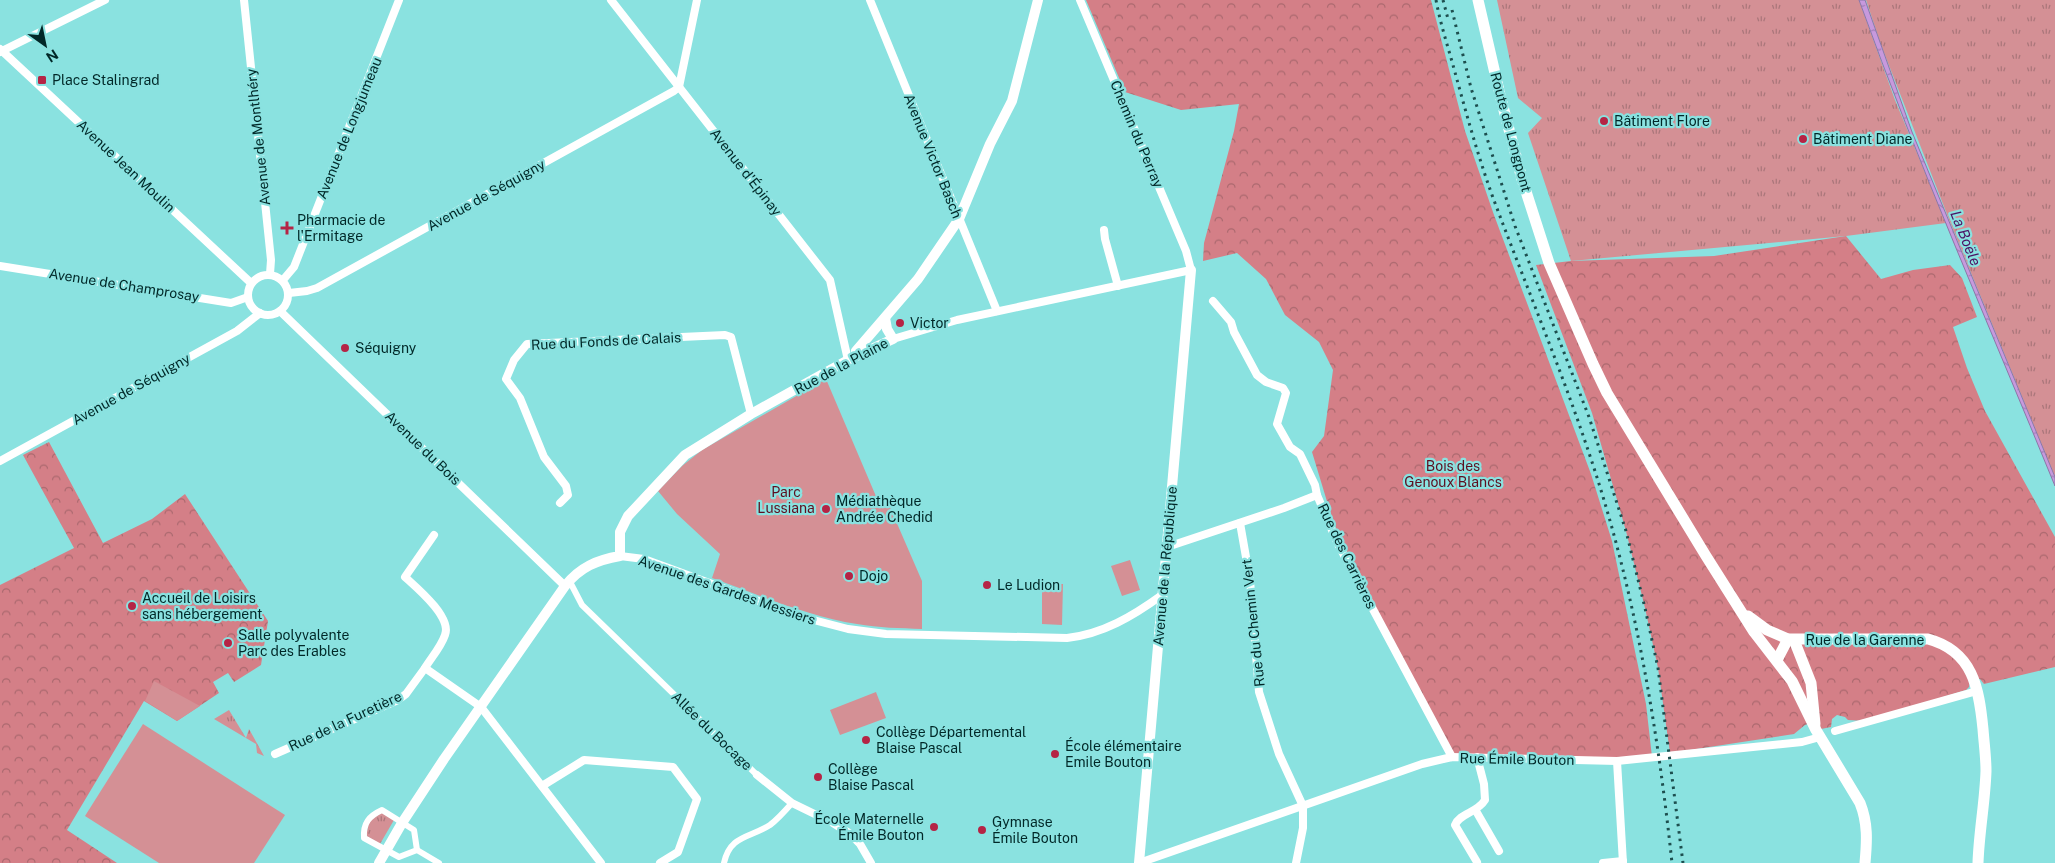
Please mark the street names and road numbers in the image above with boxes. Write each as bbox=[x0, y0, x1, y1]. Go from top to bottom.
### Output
street label: Avenue de Longjumeau bbox=[313, 55, 385, 201]
street label: Avenue de Montlhéry bbox=[243, 67, 273, 206]
street label: Route de Longpont bbox=[1487, 70, 1535, 194]
street label: Chemin du Perray bbox=[1107, 78, 1167, 190]
street label: Avenue Victor Basch bbox=[901, 91, 965, 221]
street label: Avenue Jean Moulin bbox=[74, 116, 178, 216]
street label: Avenue d'Épinay bbox=[707, 125, 786, 219]
street label: Avenue de Séquigny bbox=[424, 156, 548, 234]
street label: Avenue de Champrosay bbox=[48, 265, 201, 305]
street label: Rue du Fonds de Calais bbox=[530, 329, 682, 353]
street label: Rue de la Plaine bbox=[791, 335, 891, 397]
street label: Avenue de Séquigny bbox=[69, 350, 193, 428]
street label: Avenue du Bois bbox=[382, 408, 464, 488]
street label: Avenue de la République bbox=[1150, 485, 1180, 646]
street label: Rue des Carrières bbox=[1315, 501, 1379, 611]
street label: Avenue des Gardes Messiers bbox=[636, 552, 818, 628]
street label: Rue du Chemin Vert bbox=[1238, 558, 1268, 688]
street label: Rue de la Garenne bbox=[1806, 632, 1924, 648]
street label: Rue de la Furetière bbox=[286, 688, 404, 754]
street label: Allée du Bocage bbox=[668, 689, 756, 774]
street label: Rue Émile Bouton bbox=[1460, 749, 1575, 768]

